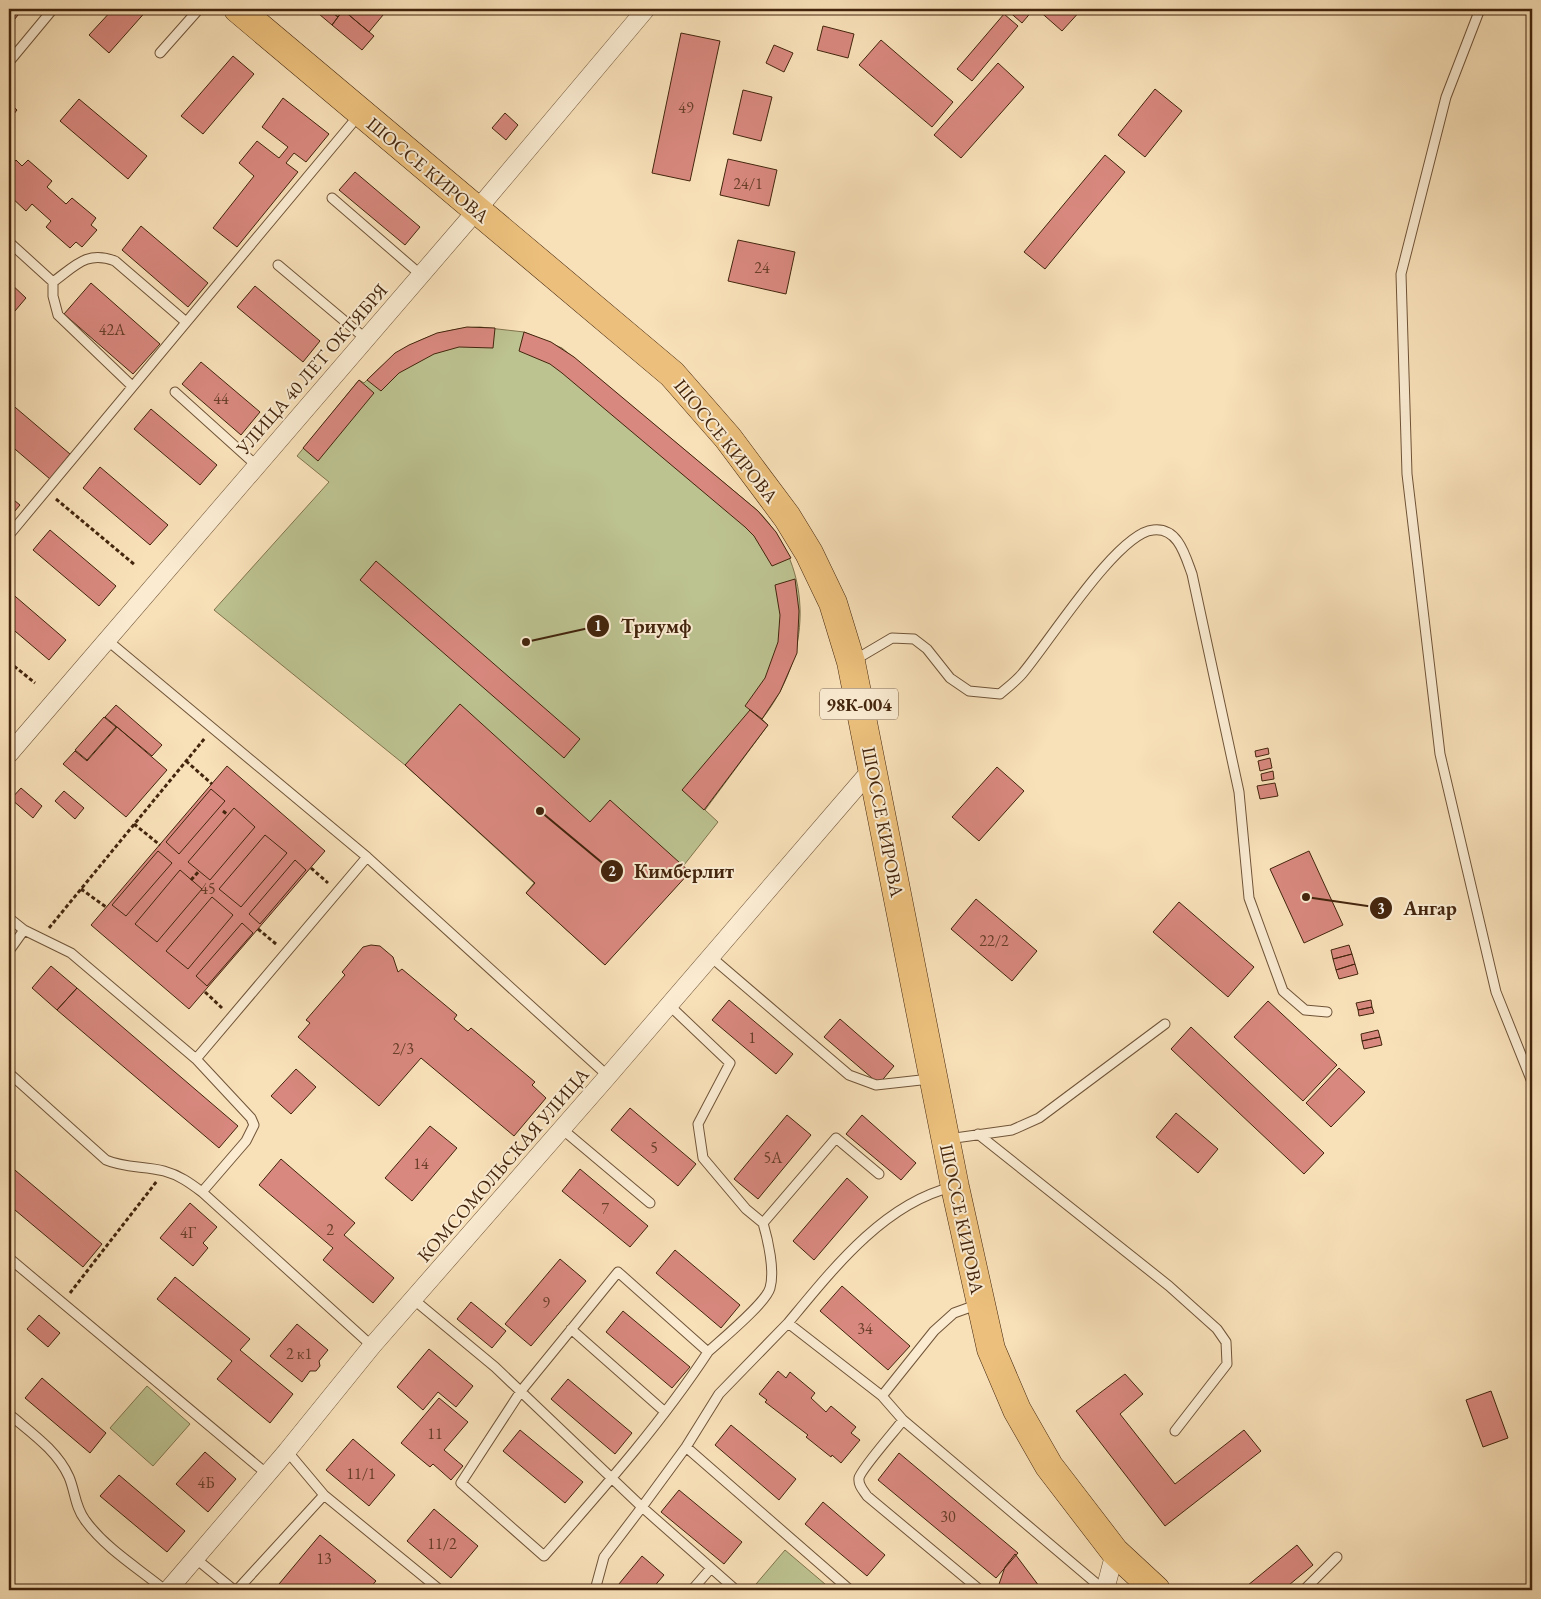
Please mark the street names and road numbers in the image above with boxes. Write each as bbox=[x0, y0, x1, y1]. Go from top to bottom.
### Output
street label: ШОССЕ КИРОВА bbox=[361, 111, 495, 229]
street label: УЛИЦА 40 ЛЕТ ОКТЯБРЯ bbox=[230, 278, 393, 460]
street label: ШОССЕ КИРОВА bbox=[668, 374, 784, 509]
road number: 98К-004 bbox=[820, 689, 898, 720]
street label: ШОССЕ КИРОВА bbox=[856, 745, 910, 900]
street label: КОМСОМОЛЬСКАЯ УЛИЦА bbox=[412, 1062, 595, 1268]
street label: ШОССЕ КИРОВА bbox=[934, 1142, 990, 1297]

